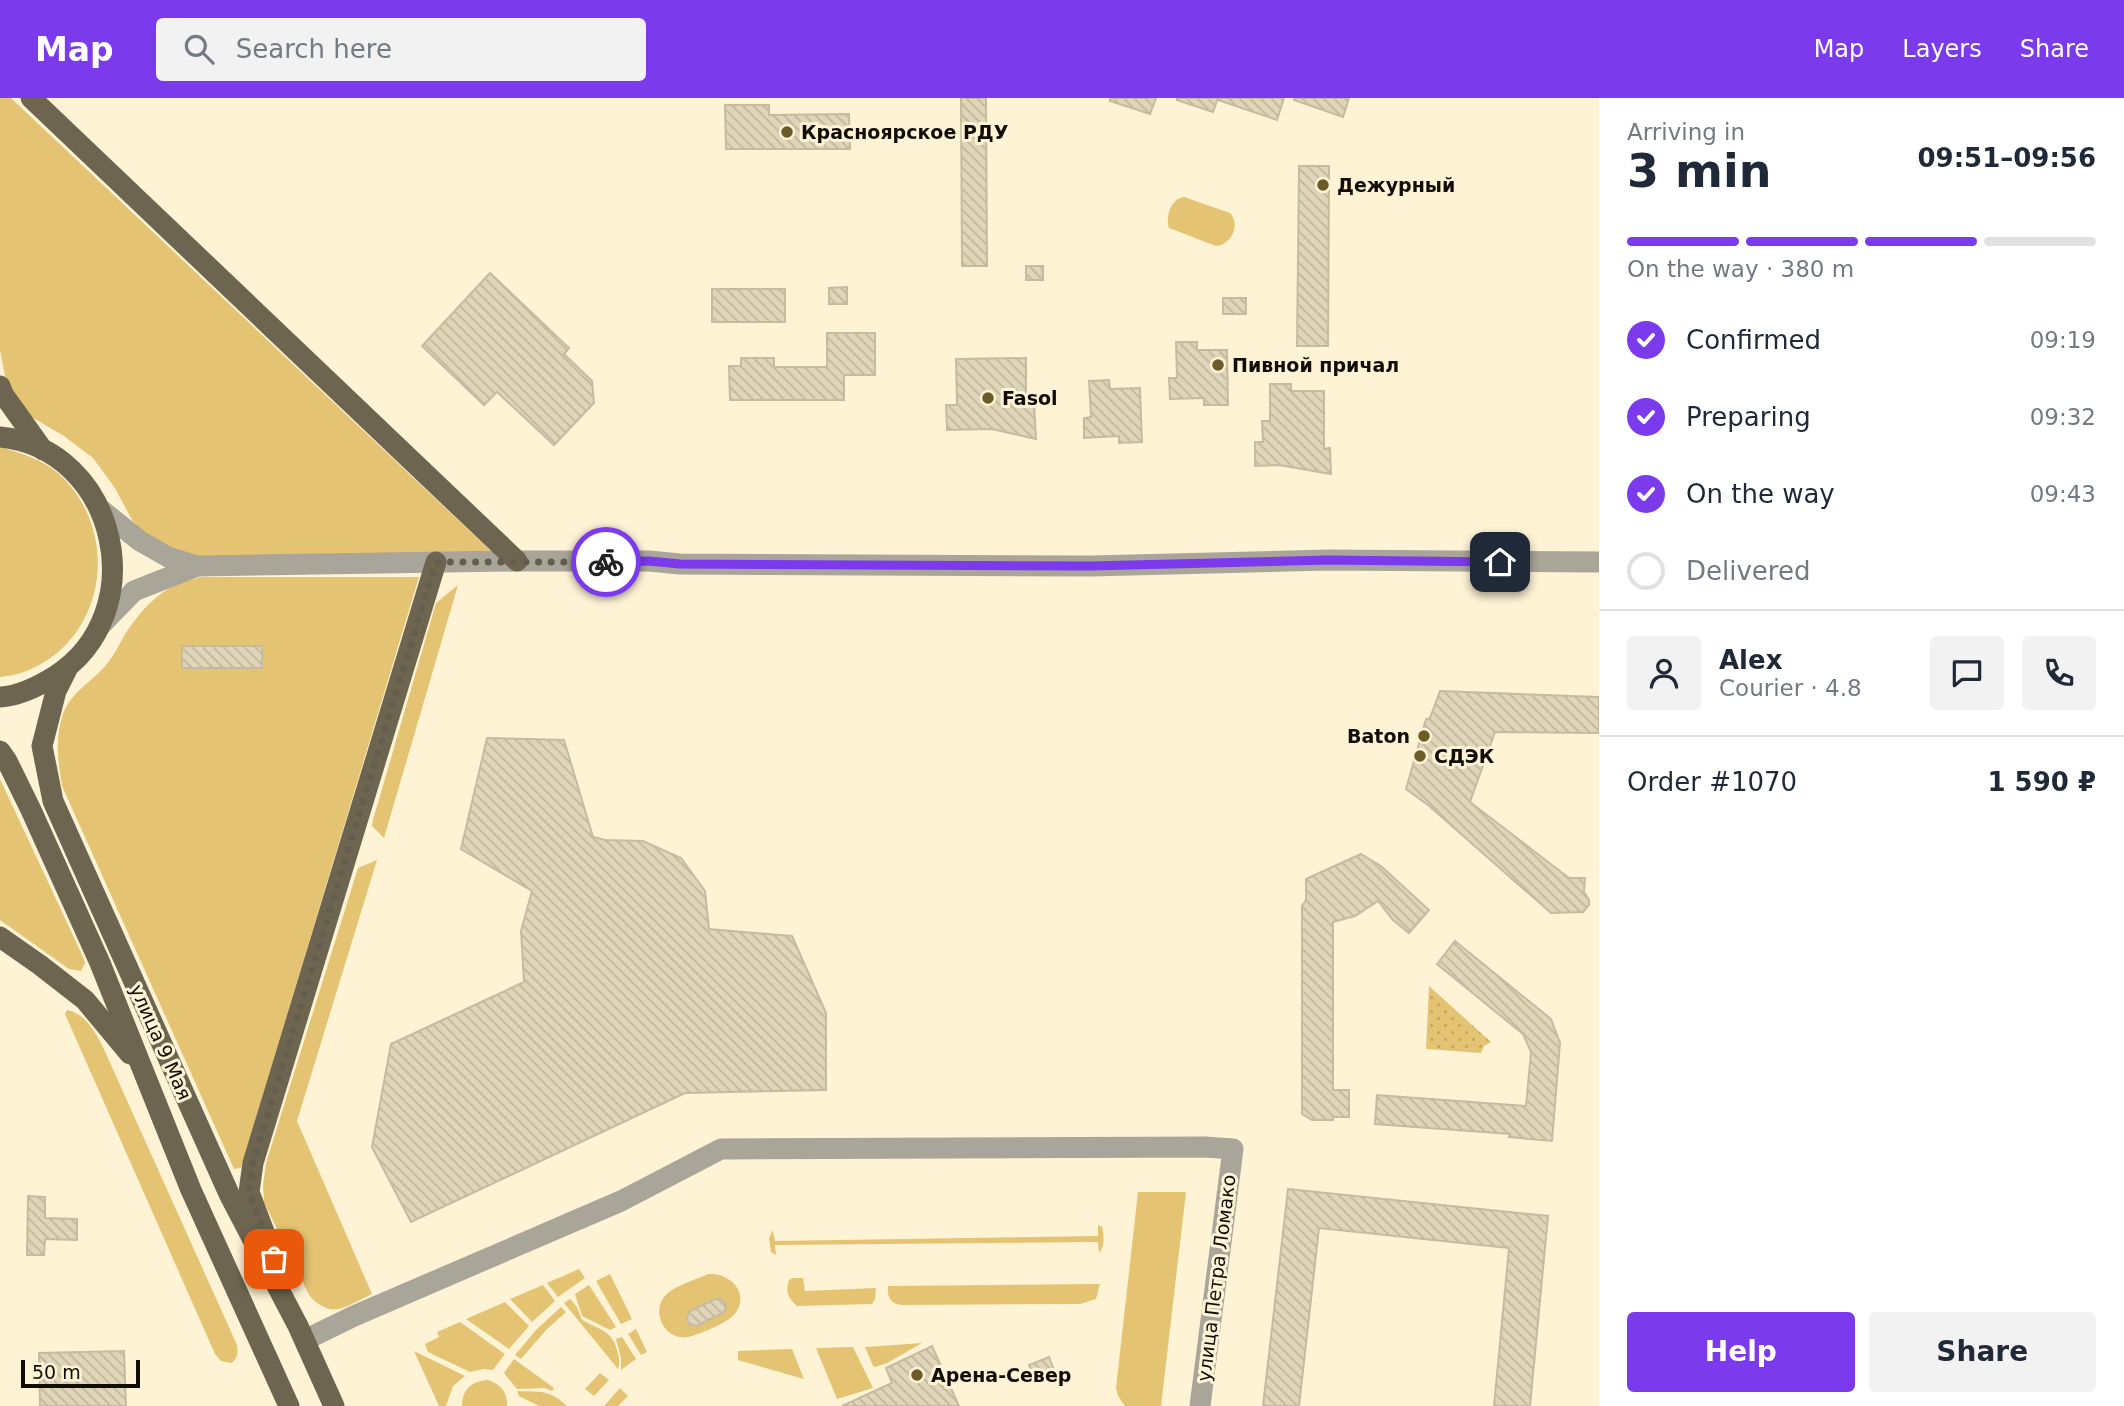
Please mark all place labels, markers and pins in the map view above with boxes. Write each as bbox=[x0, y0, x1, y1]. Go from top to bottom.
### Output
place label: Красноярское РДУ bbox=[801, 121, 1009, 143]
marker: Красноярское РДУ bbox=[779, 124, 795, 140]
place label: Дежурный bbox=[1337, 174, 1455, 196]
marker: Дежурный bbox=[1315, 177, 1331, 193]
place label: Пивной причал bbox=[1232, 354, 1399, 376]
marker: Пивной причал bbox=[1210, 357, 1226, 373]
place label: Fasol bbox=[1002, 387, 1058, 409]
marker: Fasol bbox=[980, 390, 996, 406]
pin bbox=[1470, 532, 1530, 592]
place label: Baton bbox=[1347, 725, 1410, 747]
marker: Baton bbox=[1416, 728, 1432, 744]
place label: СДЭК bbox=[1434, 745, 1495, 767]
marker: СДЭК bbox=[1412, 748, 1428, 764]
pin bbox=[244, 1229, 304, 1289]
place label: Арена-Север bbox=[931, 1364, 1071, 1386]
marker: Арена-Север bbox=[909, 1367, 925, 1383]

